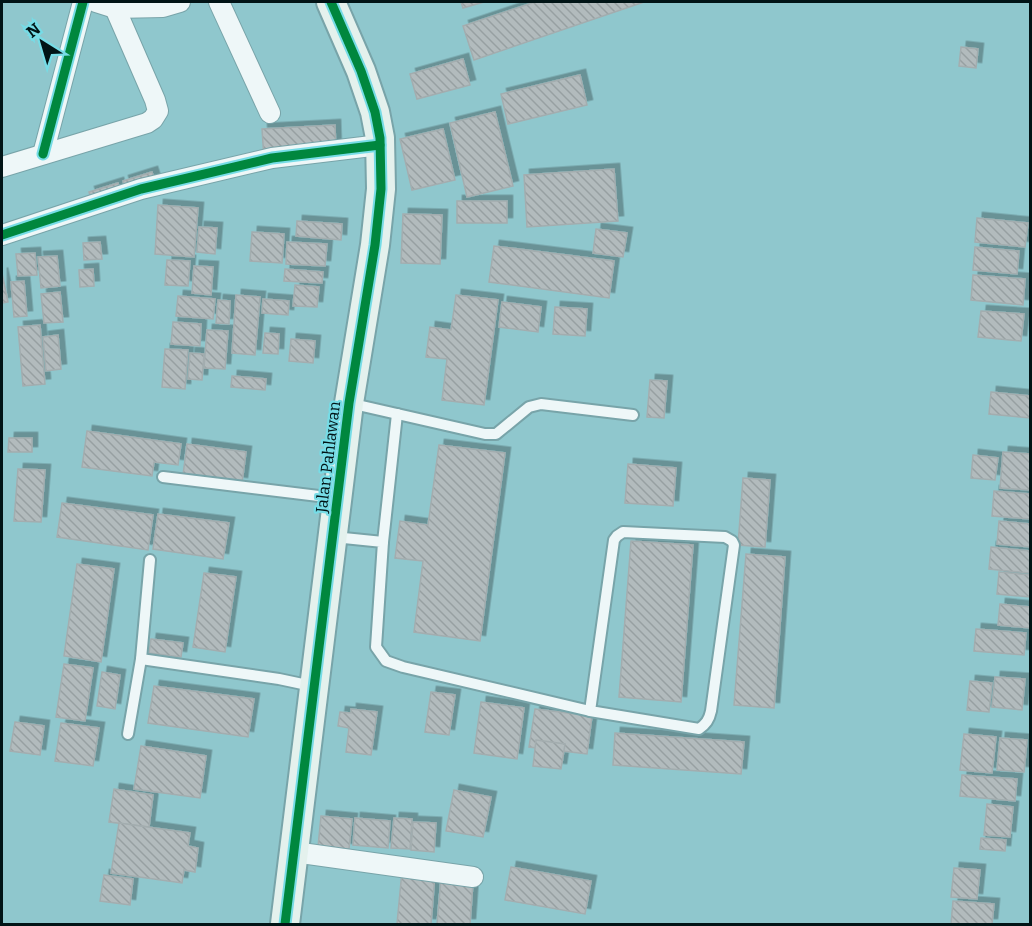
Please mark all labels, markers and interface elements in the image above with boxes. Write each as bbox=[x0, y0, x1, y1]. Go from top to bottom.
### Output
north arrow bbox=[12, 12, 72, 72]
text: N bbox=[23, 19, 44, 42]
street label: Jalan Pahlawan bbox=[312, 400, 344, 515]

